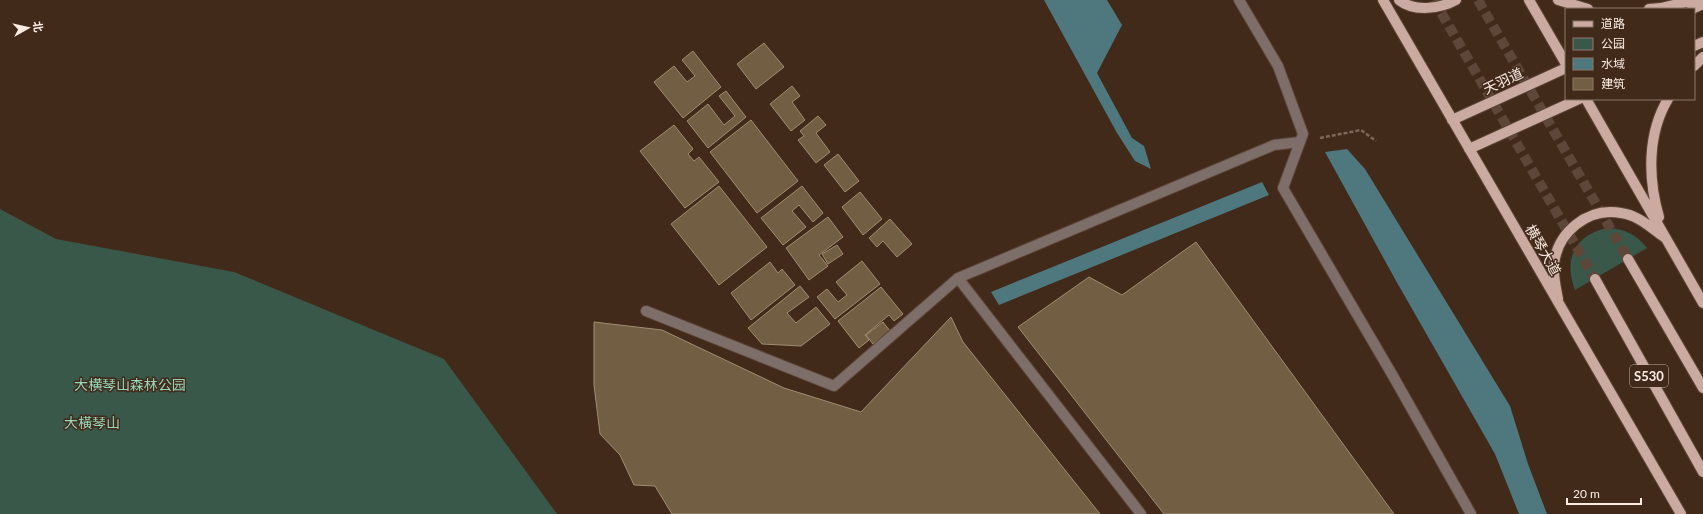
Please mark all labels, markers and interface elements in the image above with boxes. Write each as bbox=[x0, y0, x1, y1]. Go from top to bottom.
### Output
north arrow bbox=[8, 8, 48, 48]
legend bbox=[1565, 8, 1695, 100]
text: 道路 bbox=[1601, 16, 1625, 31]
text: 北 bbox=[31, 20, 46, 33]
text: 公园 bbox=[1601, 36, 1625, 51]
text: 水域 bbox=[1601, 56, 1625, 71]
street label: 天羽道 bbox=[1480, 64, 1525, 97]
text: 建筑 bbox=[1601, 76, 1625, 91]
street label: 横琴大道 bbox=[1522, 221, 1565, 278]
road number: S530 bbox=[1630, 365, 1668, 387]
park label: 大横琴山森林公园 bbox=[74, 376, 186, 393]
park label: 大橫琴山 bbox=[64, 414, 120, 431]
scale bar bbox=[1567, 480, 1641, 506]
text: 20 m bbox=[1573, 486, 1600, 501]

